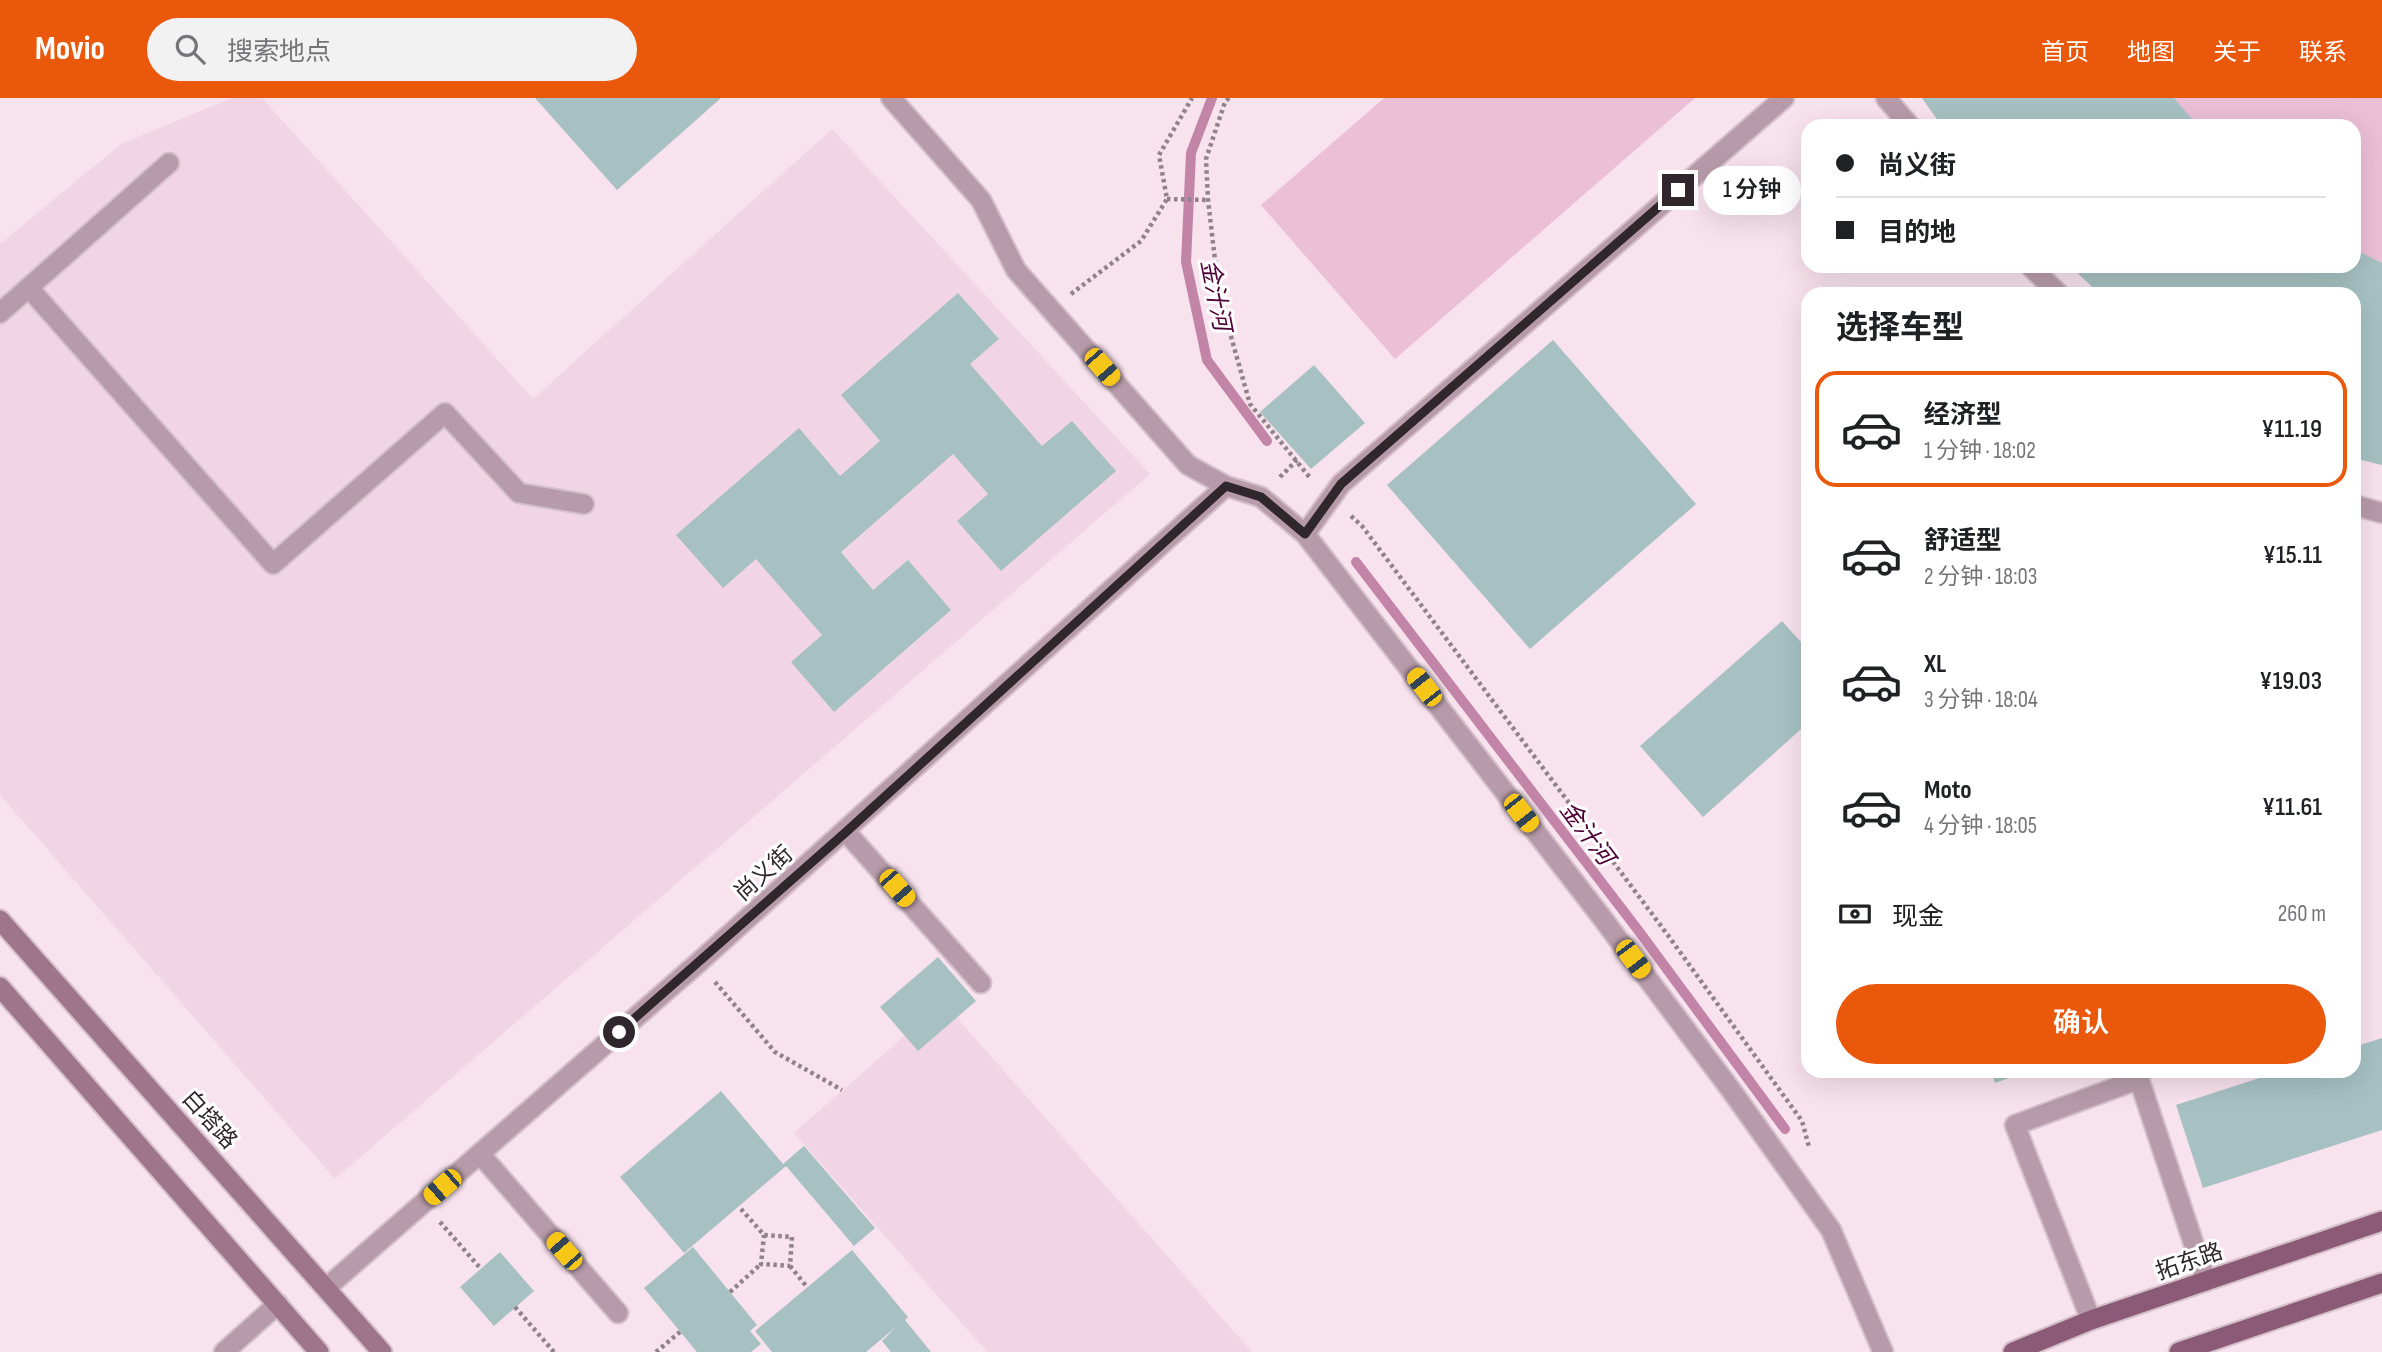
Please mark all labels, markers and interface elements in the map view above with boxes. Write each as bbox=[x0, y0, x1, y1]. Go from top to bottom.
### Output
search box bbox=[147, 18, 637, 81]
text: Movio bbox=[35, 29, 105, 69]
icon: search bbox=[171, 30, 209, 68]
text: 搜索地点 bbox=[227, 37, 331, 68]
text: 首页 bbox=[2041, 38, 2089, 67]
text: 地图 bbox=[2127, 38, 2175, 67]
text: 关于 bbox=[2213, 38, 2261, 67]
text: 联系 bbox=[2299, 38, 2347, 67]
text: 尚义街 bbox=[1878, 151, 1956, 182]
callout: 1 分钟 bbox=[1702, 166, 1800, 214]
route end bbox=[1662, 174, 1694, 206]
text: 1 分钟 bbox=[1723, 176, 1781, 204]
text: 目的地 bbox=[1878, 218, 1956, 249]
water label: 金汁河 bbox=[1194, 257, 1237, 337]
text: 选择车型 bbox=[1836, 309, 1964, 348]
car bbox=[1081, 344, 1124, 390]
icon: car bbox=[1840, 398, 1903, 461]
text: 经济型 bbox=[1924, 400, 2002, 431]
text: ¥11.19 bbox=[2261, 414, 2322, 445]
text: 1 分钟 · 18:02 bbox=[1924, 437, 2036, 465]
icon: car bbox=[1840, 524, 1903, 587]
text: 舒适型 bbox=[1924, 526, 2002, 557]
text: ¥15.11 bbox=[2263, 540, 2322, 571]
text: 2 分钟 · 18:03 bbox=[1924, 563, 2037, 591]
text: XL bbox=[1924, 649, 1946, 680]
icon: car bbox=[1840, 650, 1903, 713]
car bbox=[1403, 664, 1446, 710]
text: ¥19.03 bbox=[2259, 666, 2322, 697]
text: 3 分钟 · 18:04 bbox=[1924, 686, 2038, 714]
text: Moto bbox=[1924, 775, 1972, 806]
icon: car bbox=[1840, 776, 1903, 839]
car bbox=[1500, 790, 1543, 836]
text: ¥11.61 bbox=[2262, 792, 2322, 823]
water label: 金汁河 bbox=[1553, 796, 1622, 874]
text: 4 分钟 · 18:05 bbox=[1924, 812, 2037, 840]
street label: 尚义街 bbox=[729, 840, 799, 907]
car bbox=[876, 865, 919, 911]
icon: cash bbox=[1836, 895, 1874, 933]
text: 260 m bbox=[2278, 900, 2326, 928]
text: 现金 bbox=[1892, 902, 1944, 933]
car bbox=[1612, 936, 1655, 982]
button: 确认 bbox=[1836, 984, 2326, 1064]
route start bbox=[603, 1016, 635, 1048]
street label: 白塔路 bbox=[176, 1085, 243, 1155]
car bbox=[420, 1165, 465, 1209]
car bbox=[543, 1228, 586, 1274]
street label: 拓东路 bbox=[2152, 1237, 2227, 1286]

